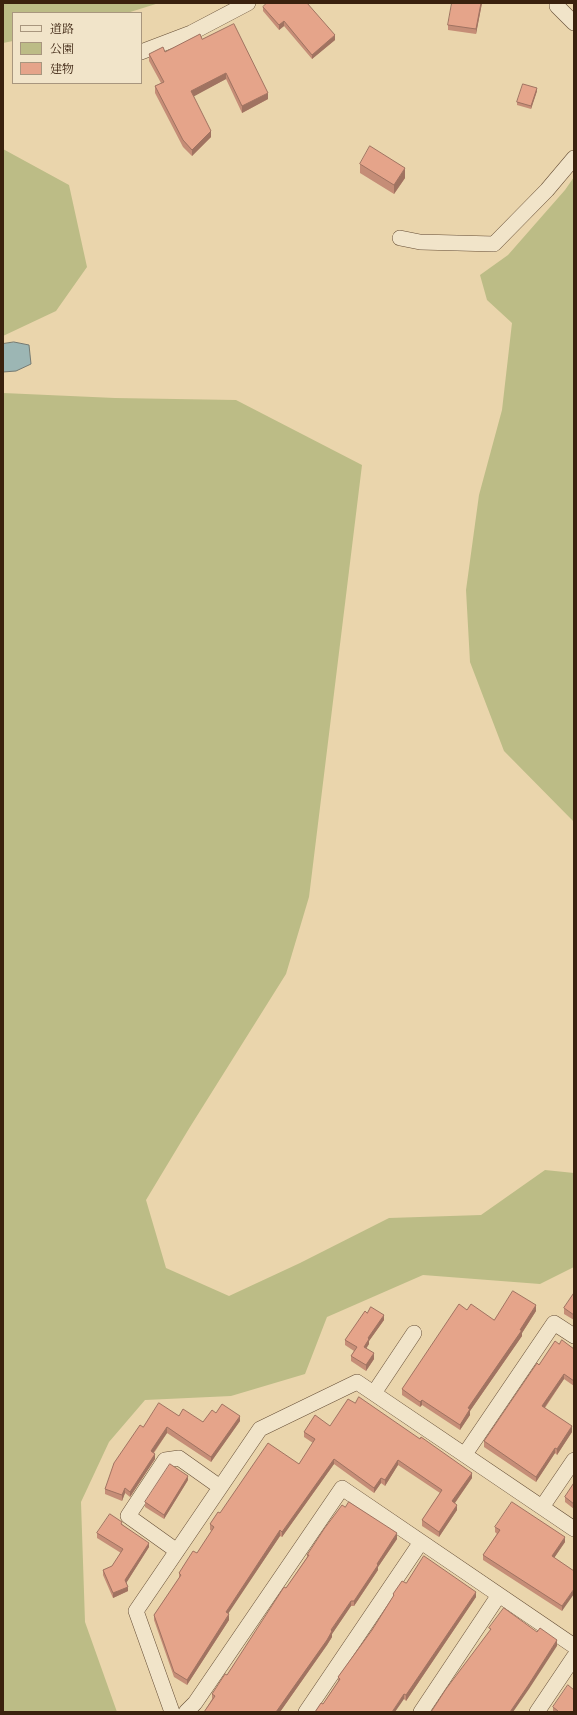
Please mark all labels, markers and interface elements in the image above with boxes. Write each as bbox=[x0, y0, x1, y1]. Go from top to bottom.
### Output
legend bbox=[12, 12, 142, 84]
text: 道路 bbox=[50, 22, 74, 37]
text: 公園 bbox=[50, 42, 74, 57]
text: 建物 bbox=[50, 62, 74, 77]

